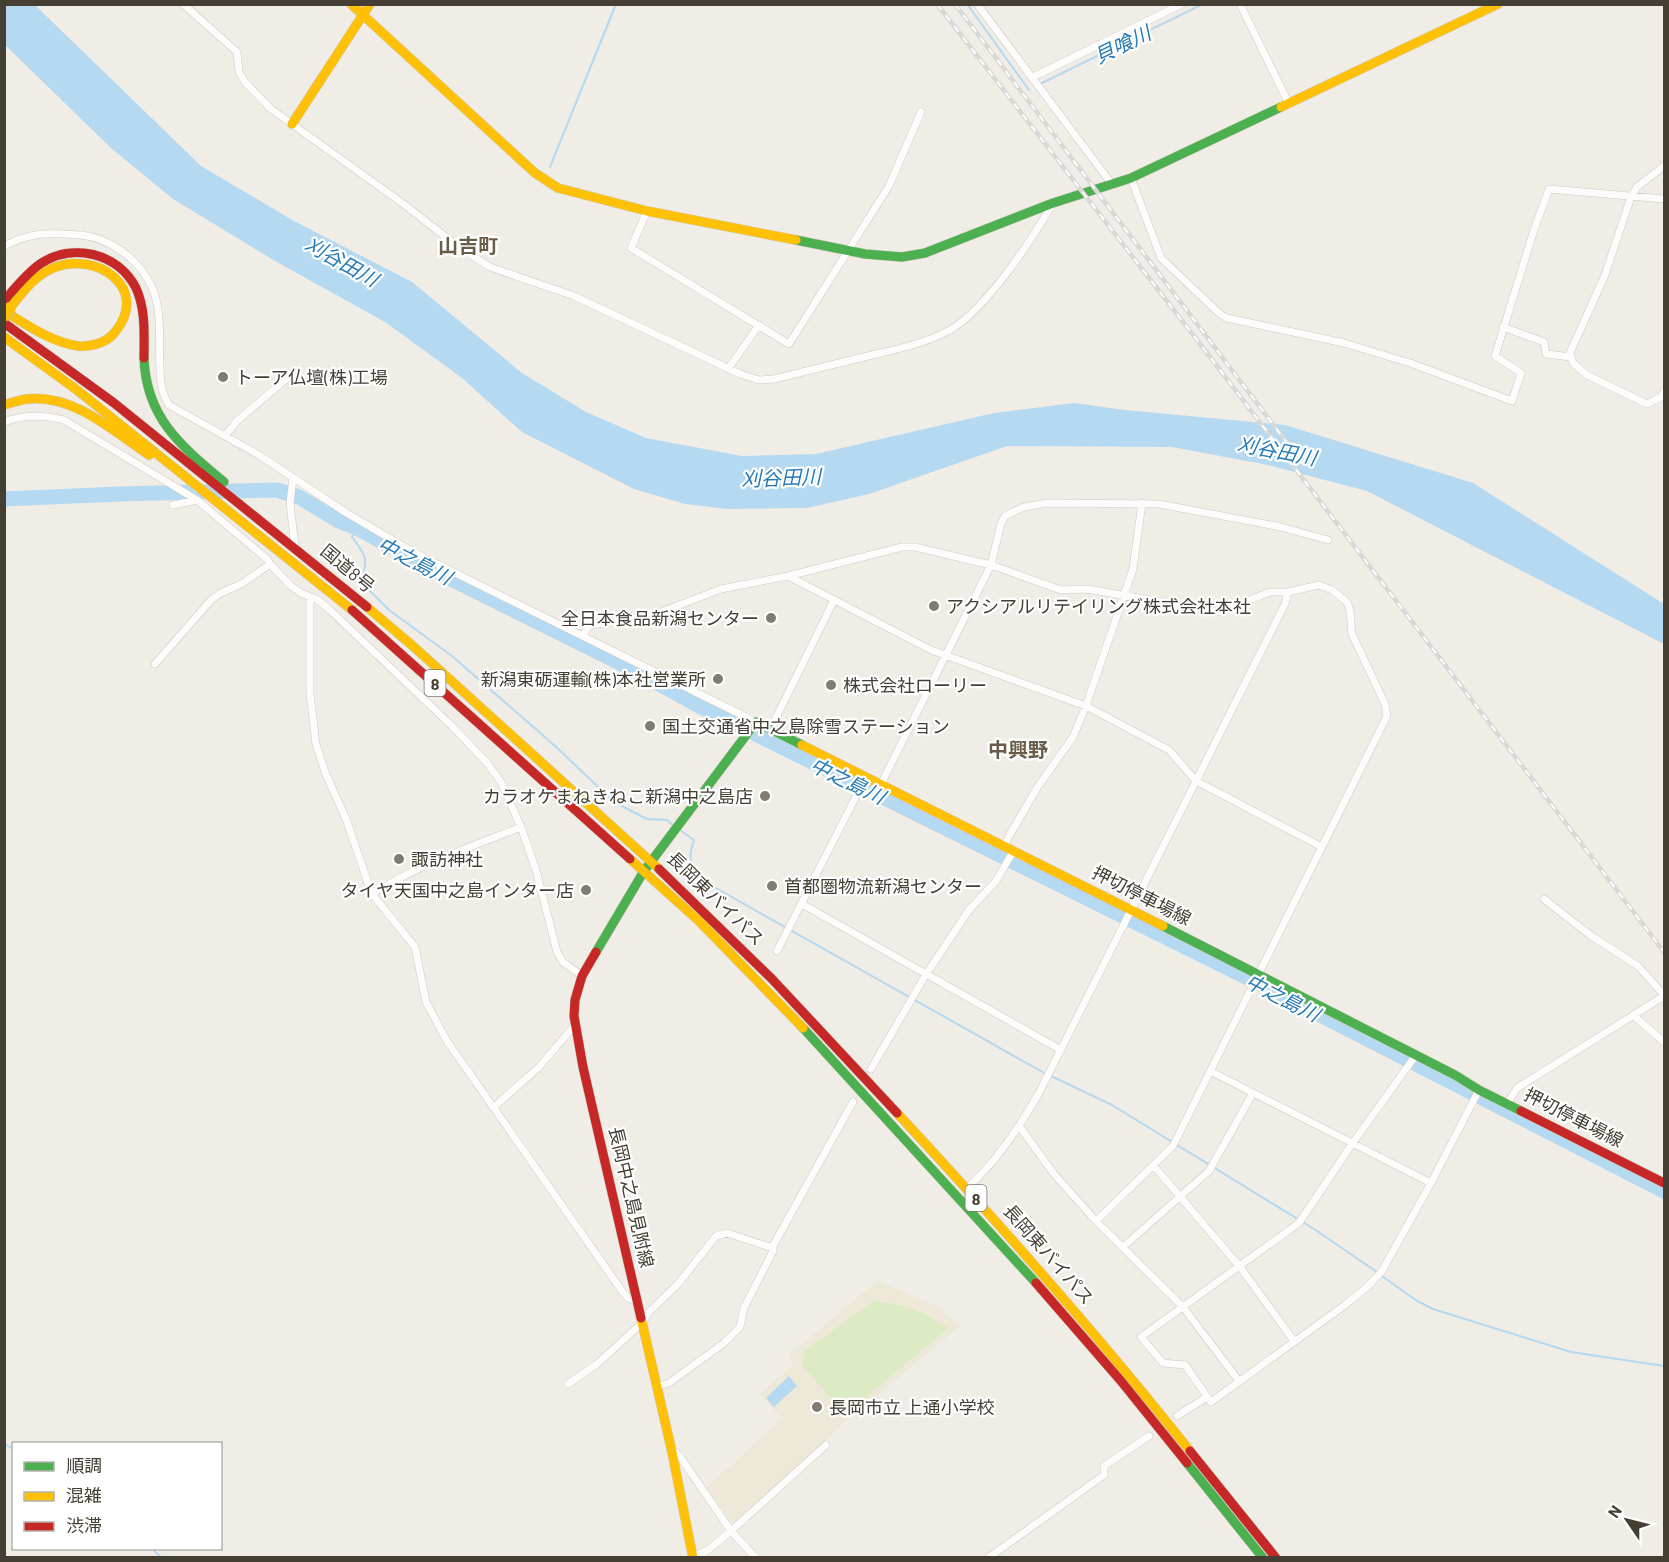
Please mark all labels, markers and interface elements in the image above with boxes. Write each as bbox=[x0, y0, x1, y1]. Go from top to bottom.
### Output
water label: 貝喰川 bbox=[1090, 19, 1156, 68]
water label: 刈谷田川 bbox=[301, 231, 385, 292]
district label: 山吉町 bbox=[438, 233, 498, 257]
place label: トーア仏壇(株)工場 bbox=[235, 366, 388, 388]
marker: トーア仏壇(株)工場 bbox=[216, 370, 230, 384]
water label: 刈谷田川 bbox=[1235, 431, 1321, 470]
water label: 刈谷田川 bbox=[741, 464, 823, 490]
water label: 中之島川 bbox=[374, 531, 458, 590]
street label: 国道8号 bbox=[317, 539, 379, 597]
place label: アクシアルリテイリング株式会社本社 bbox=[946, 595, 1251, 617]
marker: アクシアルリテイリング株式会社本社 bbox=[927, 599, 941, 613]
place label: 全日本食品新潟センター bbox=[561, 607, 759, 629]
marker: 全日本食品新潟センター bbox=[764, 611, 778, 625]
place label: 新潟東砺運輸(株)本社営業所 bbox=[481, 668, 706, 690]
road number: 8 bbox=[424, 670, 446, 696]
marker: 新潟東砺運輸(株)本社営業所 bbox=[711, 672, 725, 686]
place label: 株式会社ローリー bbox=[843, 674, 987, 696]
marker: 株式会社ローリー bbox=[824, 678, 838, 692]
place label: 国土交通省中之島除雪ステーション bbox=[662, 715, 950, 737]
marker: 国土交通省中之島除雪ステーション bbox=[643, 719, 657, 733]
district label: 中興野 bbox=[988, 737, 1048, 761]
water label: 中之島川 bbox=[807, 752, 891, 809]
place label: カラオケまねきねこ新潟中之島店 bbox=[483, 785, 753, 807]
marker: カラオケまねきねこ新潟中之島店 bbox=[758, 789, 772, 803]
street label: 長岡東バイパス bbox=[663, 846, 769, 950]
place label: 諏訪神社 bbox=[411, 848, 483, 870]
marker: 諏訪神社 bbox=[392, 852, 406, 866]
street label: 押切停車場線 bbox=[1089, 861, 1195, 929]
place label: 首都圏物流新潟センター bbox=[784, 875, 982, 897]
place label: タイヤ天国中之島インター店 bbox=[341, 879, 574, 901]
marker: 首都圏物流新潟センター bbox=[765, 879, 779, 893]
marker: タイヤ天国中之島インター店 bbox=[579, 883, 593, 897]
water label: 中之島川 bbox=[1242, 968, 1326, 1027]
street label: 押切停車場線 bbox=[1521, 1083, 1627, 1151]
street label: 長岡中之島見附線 bbox=[605, 1124, 659, 1270]
road number: 8 bbox=[966, 1185, 986, 1211]
street label: 長岡東バイパス bbox=[999, 1199, 1099, 1309]
place label: 長岡市立 上通小学校 bbox=[829, 1396, 995, 1418]
marker: 長岡市立 上通小学校 bbox=[810, 1400, 824, 1414]
legend bbox=[12, 1442, 222, 1550]
text: 順調 bbox=[66, 1454, 102, 1476]
text: 混雑 bbox=[66, 1484, 102, 1506]
north arrow bbox=[1597, 1490, 1657, 1550]
text: N bbox=[1603, 1501, 1625, 1521]
text: 渋滞 bbox=[66, 1514, 102, 1536]

